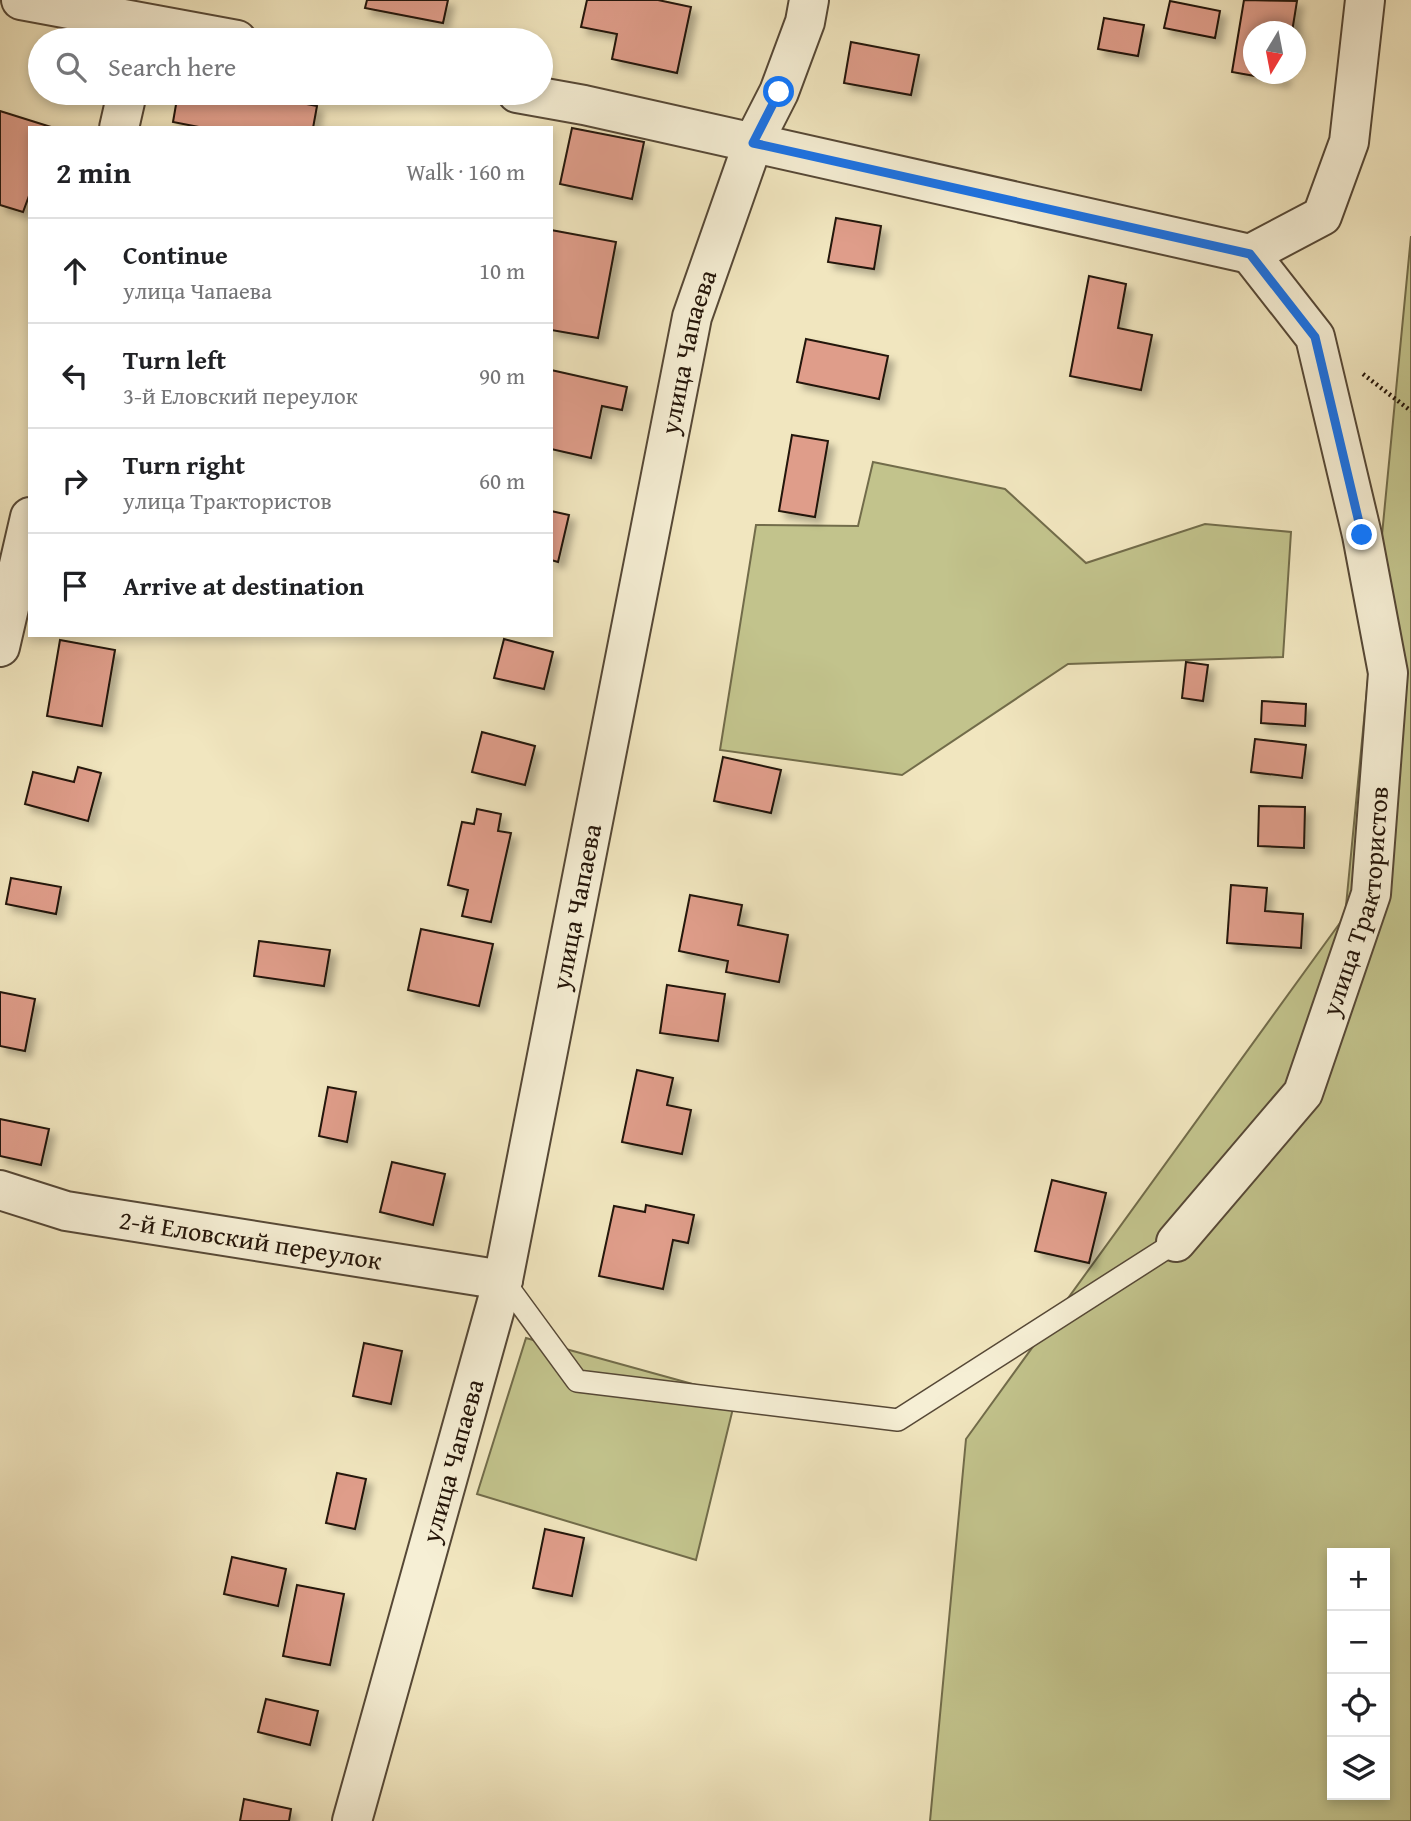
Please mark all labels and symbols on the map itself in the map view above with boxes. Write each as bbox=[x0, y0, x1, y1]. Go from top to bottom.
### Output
north arrow bbox=[1243, 21, 1306, 84]
route start bbox=[763, 76, 794, 107]
street label: улица Чапаева bbox=[649, 263, 726, 439]
route end bbox=[1346, 519, 1377, 550]
street label: улица Трактористов bbox=[1310, 785, 1398, 1022]
street label: улица Чапаева bbox=[540, 820, 611, 994]
street label: 2-й Еловский переулок bbox=[116, 1200, 385, 1280]
street label: улица Чапаева bbox=[410, 1374, 494, 1548]

